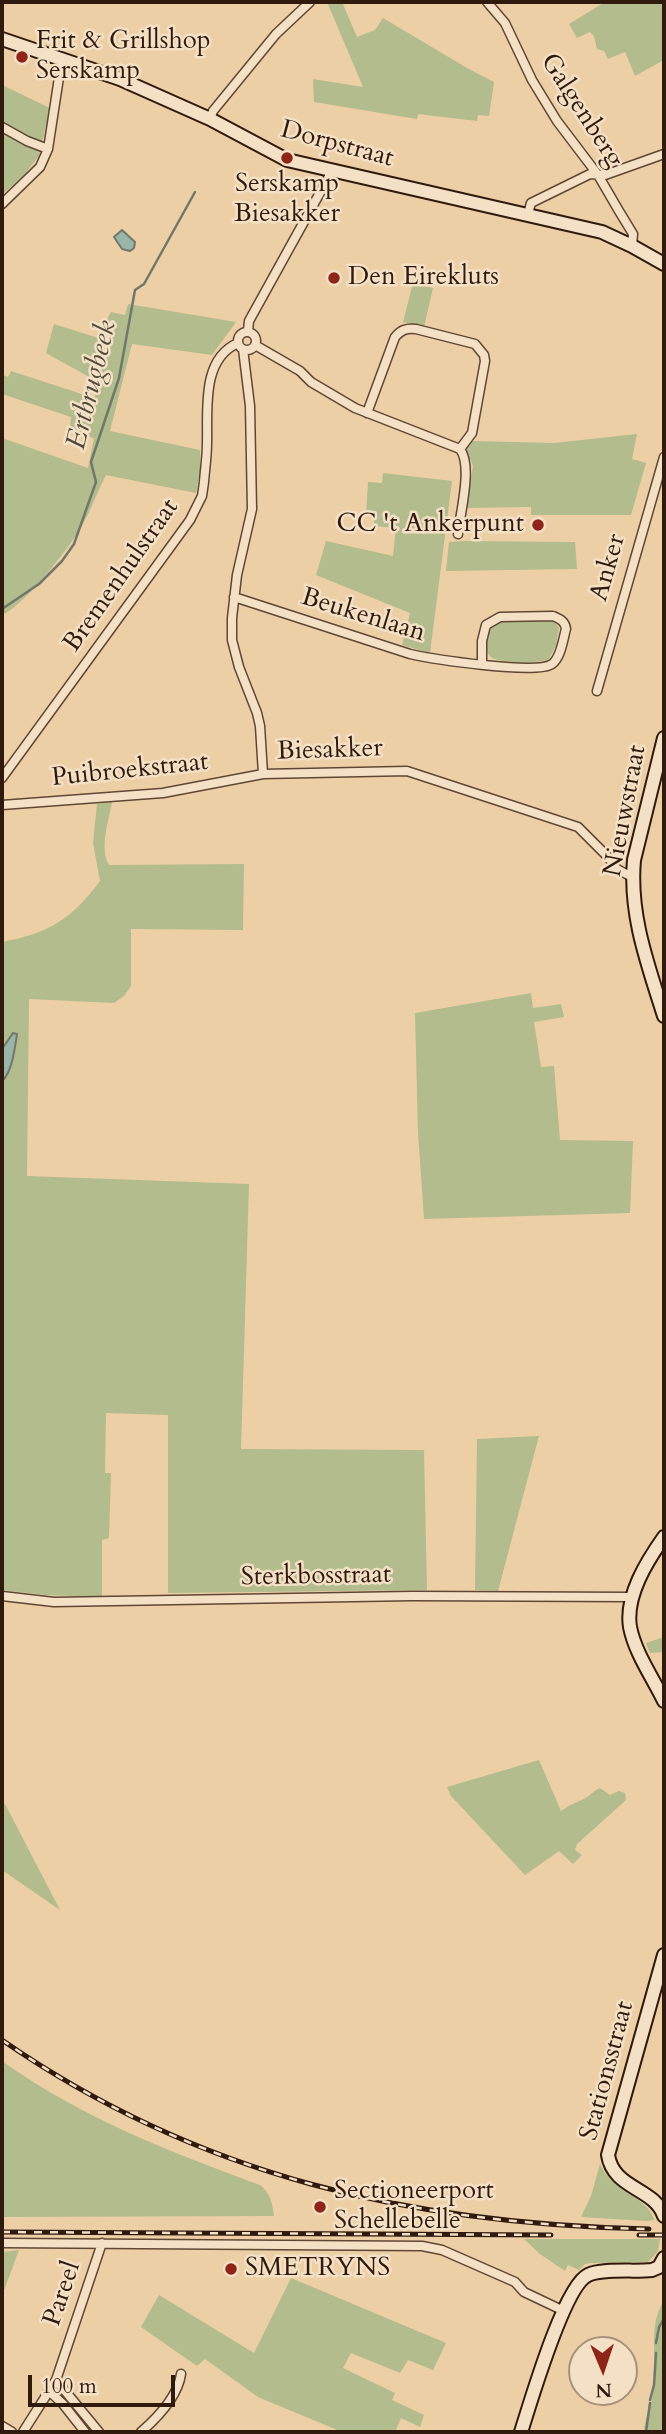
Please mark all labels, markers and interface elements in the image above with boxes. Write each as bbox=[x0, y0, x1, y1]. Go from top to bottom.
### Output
place label: Frit & Grillshop Serskamp bbox=[36, 26, 211, 88]
street label: Galgenberg bbox=[533, 48, 629, 174]
marker: Frit & Grillshop Serskamp bbox=[14, 49, 30, 65]
street label: Dorpstraat bbox=[277, 115, 397, 175]
marker: Serskamp Biesakker bbox=[279, 150, 295, 166]
place label: Serskamp Biesakker bbox=[234, 169, 340, 230]
place label: Den Eirekluts bbox=[348, 262, 499, 294]
marker: Den Eirekluts bbox=[326, 270, 342, 286]
water label: Ertbrugbeek bbox=[61, 317, 125, 453]
street label: Bremenhulstraat bbox=[58, 493, 186, 659]
place label: CC 't Ankerpunt bbox=[337, 509, 524, 541]
marker: CC 't Ankerpunt bbox=[530, 517, 546, 533]
street label: Anker bbox=[585, 531, 633, 605]
street label: Beukenlaan bbox=[297, 582, 429, 650]
street label: Biesakker bbox=[277, 734, 383, 768]
street label: Nieuwstraat bbox=[598, 743, 654, 879]
street label: Puibroekstraat bbox=[50, 747, 210, 795]
street label: Sterkbosstraat bbox=[241, 1560, 391, 1594]
street label: Stationsstraat bbox=[574, 1998, 642, 2144]
place label: Sectioneerport Schellebelle bbox=[334, 2176, 494, 2238]
marker: Sectioneerport Schellebelle bbox=[312, 2199, 328, 2215]
place label: SMETRYNS bbox=[245, 2253, 390, 2285]
street label: Pareel bbox=[37, 2258, 89, 2330]
marker: SMETRYNS bbox=[223, 2261, 239, 2277]
north arrow bbox=[568, 2336, 638, 2406]
scale bar bbox=[32, 2360, 178, 2404]
text: 100 m bbox=[41, 2372, 97, 2401]
text: N bbox=[595, 2377, 612, 2403]

